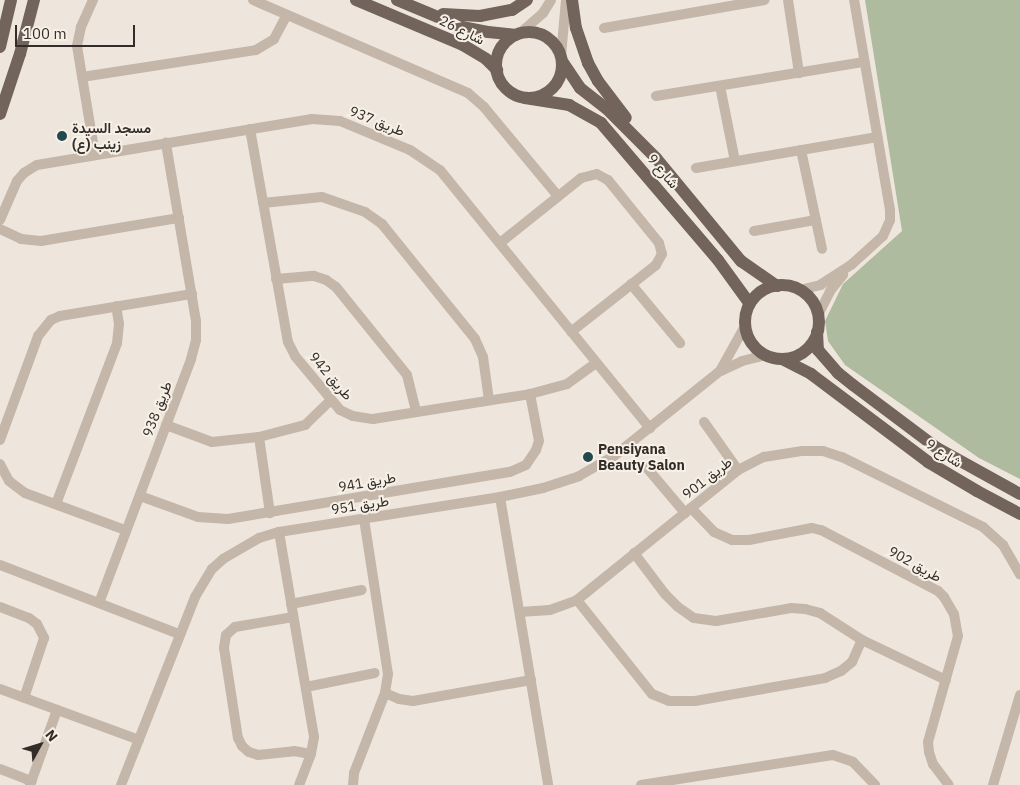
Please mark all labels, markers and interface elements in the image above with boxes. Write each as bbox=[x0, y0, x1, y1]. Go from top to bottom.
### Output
street label: شارع 26 bbox=[437, 12, 487, 48]
scale bar bbox=[18, 15, 138, 47]
text: 100 m bbox=[23, 24, 67, 43]
street label: طريق 937 bbox=[347, 102, 407, 140]
place label: مسجد السيدة زينب (ع) bbox=[72, 120, 151, 152]
marker: مسجد السيدة زينب (ع) bbox=[56, 130, 68, 142]
street label: شارع 9 bbox=[644, 150, 682, 192]
street label: طريق 942 bbox=[306, 349, 356, 403]
street label: طريق 938 bbox=[139, 379, 175, 439]
street label: شارع 9 bbox=[923, 435, 965, 471]
place label: Pensiyana Beauty Salon bbox=[598, 441, 685, 474]
marker: Pensiyana Beauty Salon bbox=[582, 451, 594, 463]
street label: طريق 901 bbox=[679, 453, 735, 503]
street label: طريق 941 bbox=[337, 469, 397, 495]
street label: طريق 951 bbox=[330, 492, 390, 518]
street label: طريق 902 bbox=[885, 543, 945, 585]
north arrow bbox=[15, 720, 65, 770]
text: N bbox=[41, 726, 62, 745]

